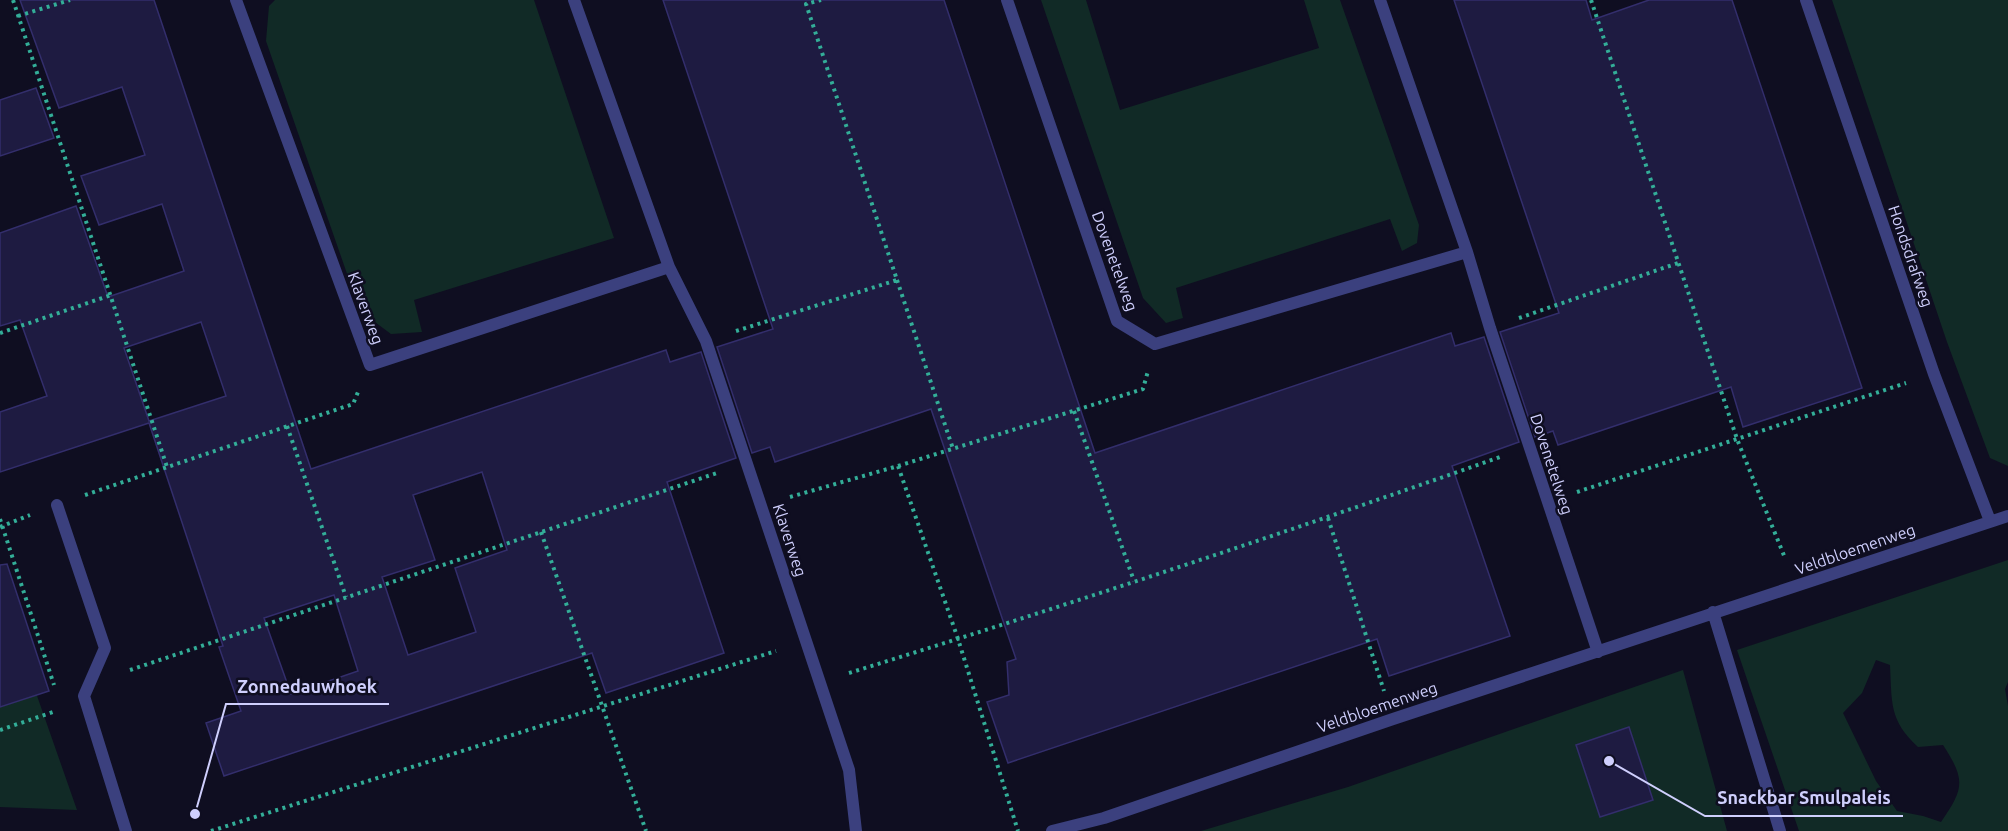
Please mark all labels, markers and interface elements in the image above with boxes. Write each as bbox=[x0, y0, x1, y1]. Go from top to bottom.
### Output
street label: Hondsdrafweg bbox=[1885, 203, 1937, 309]
street label: Dovenetelweg bbox=[1089, 209, 1141, 313]
street label: Klaverweg bbox=[345, 269, 387, 347]
street label: Dovenetelweg bbox=[1527, 411, 1577, 517]
street label: Klaverweg bbox=[770, 501, 810, 579]
street label: Veldbloemenweg bbox=[1793, 520, 1917, 578]
callout: Zonnedauwhoek bbox=[226, 668, 389, 704]
text: Zonnedauwhoek bbox=[237, 676, 377, 696]
street label: Veldbloemenweg bbox=[1315, 678, 1439, 736]
callout: Snackbar Smulpaleis bbox=[1705, 780, 1903, 816]
text: Snackbar Smulpaleis bbox=[1717, 787, 1891, 807]

